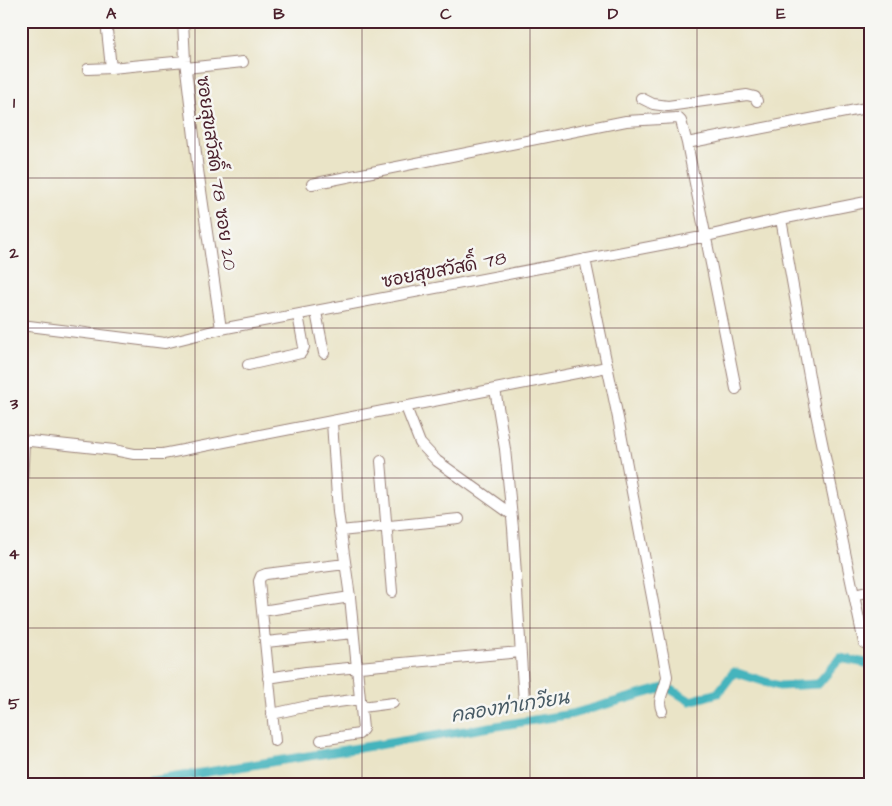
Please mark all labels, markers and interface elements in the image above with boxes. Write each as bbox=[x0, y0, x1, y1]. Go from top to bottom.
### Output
text: A bbox=[106, 3, 117, 25]
text: B bbox=[273, 3, 285, 25]
text: C bbox=[440, 3, 452, 25]
text: D bbox=[608, 3, 619, 25]
text: E bbox=[776, 3, 786, 25]
street label: ซอยสุขสวัสดิ์ 78 ซอย 20 bbox=[189, 73, 247, 272]
text: 1 bbox=[13, 92, 16, 114]
street label: ซอยสุขสวัสดิ์ 78 bbox=[378, 240, 509, 295]
text: 2 bbox=[8, 242, 19, 264]
text: 3 bbox=[9, 393, 19, 415]
text: 4 bbox=[9, 543, 20, 565]
water label: คลองท่าเกวียน bbox=[449, 684, 572, 730]
text: 5 bbox=[8, 693, 20, 715]

